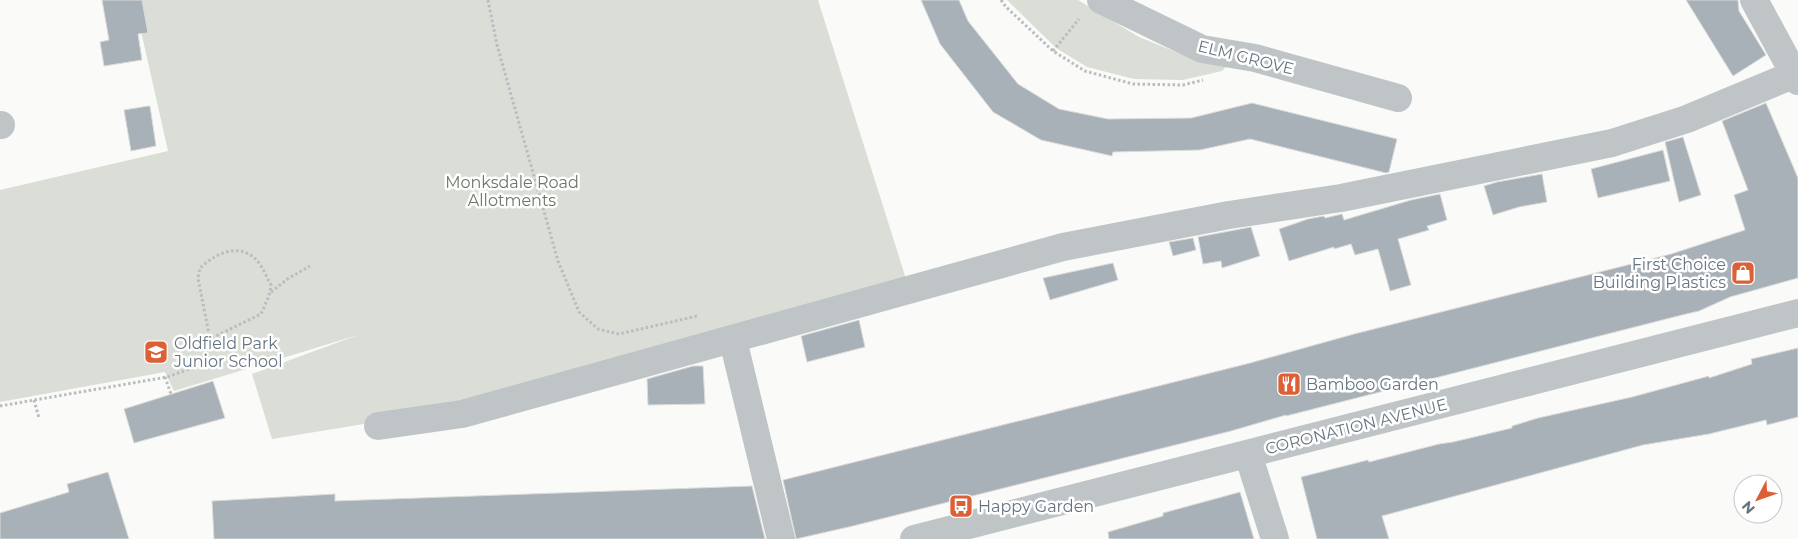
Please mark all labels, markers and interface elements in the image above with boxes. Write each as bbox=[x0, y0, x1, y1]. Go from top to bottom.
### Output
street label: ELM GROVE bbox=[1196, 36, 1296, 79]
park label: Monksdale Road Allotments bbox=[445, 173, 579, 210]
place label: First Choice Building Plastics bbox=[1593, 255, 1726, 292]
shop icon: First Choice Building Plastics bbox=[1730, 260, 1756, 286]
place label: Oldfield Park Junior School bbox=[173, 334, 282, 371]
school or university icon: Oldfield Park Junior School bbox=[143, 339, 169, 365]
restaurant icon: Bamboo Garden bbox=[1276, 371, 1302, 397]
place label: Bamboo Garden bbox=[1306, 375, 1439, 394]
street label: CORONATION AVENUE bbox=[1263, 395, 1449, 458]
north arrow bbox=[1733, 474, 1783, 524]
bus stop icon: Happy Garden bbox=[948, 493, 974, 519]
place label: Happy Garden bbox=[978, 497, 1094, 516]
text: N bbox=[1738, 497, 1759, 518]

